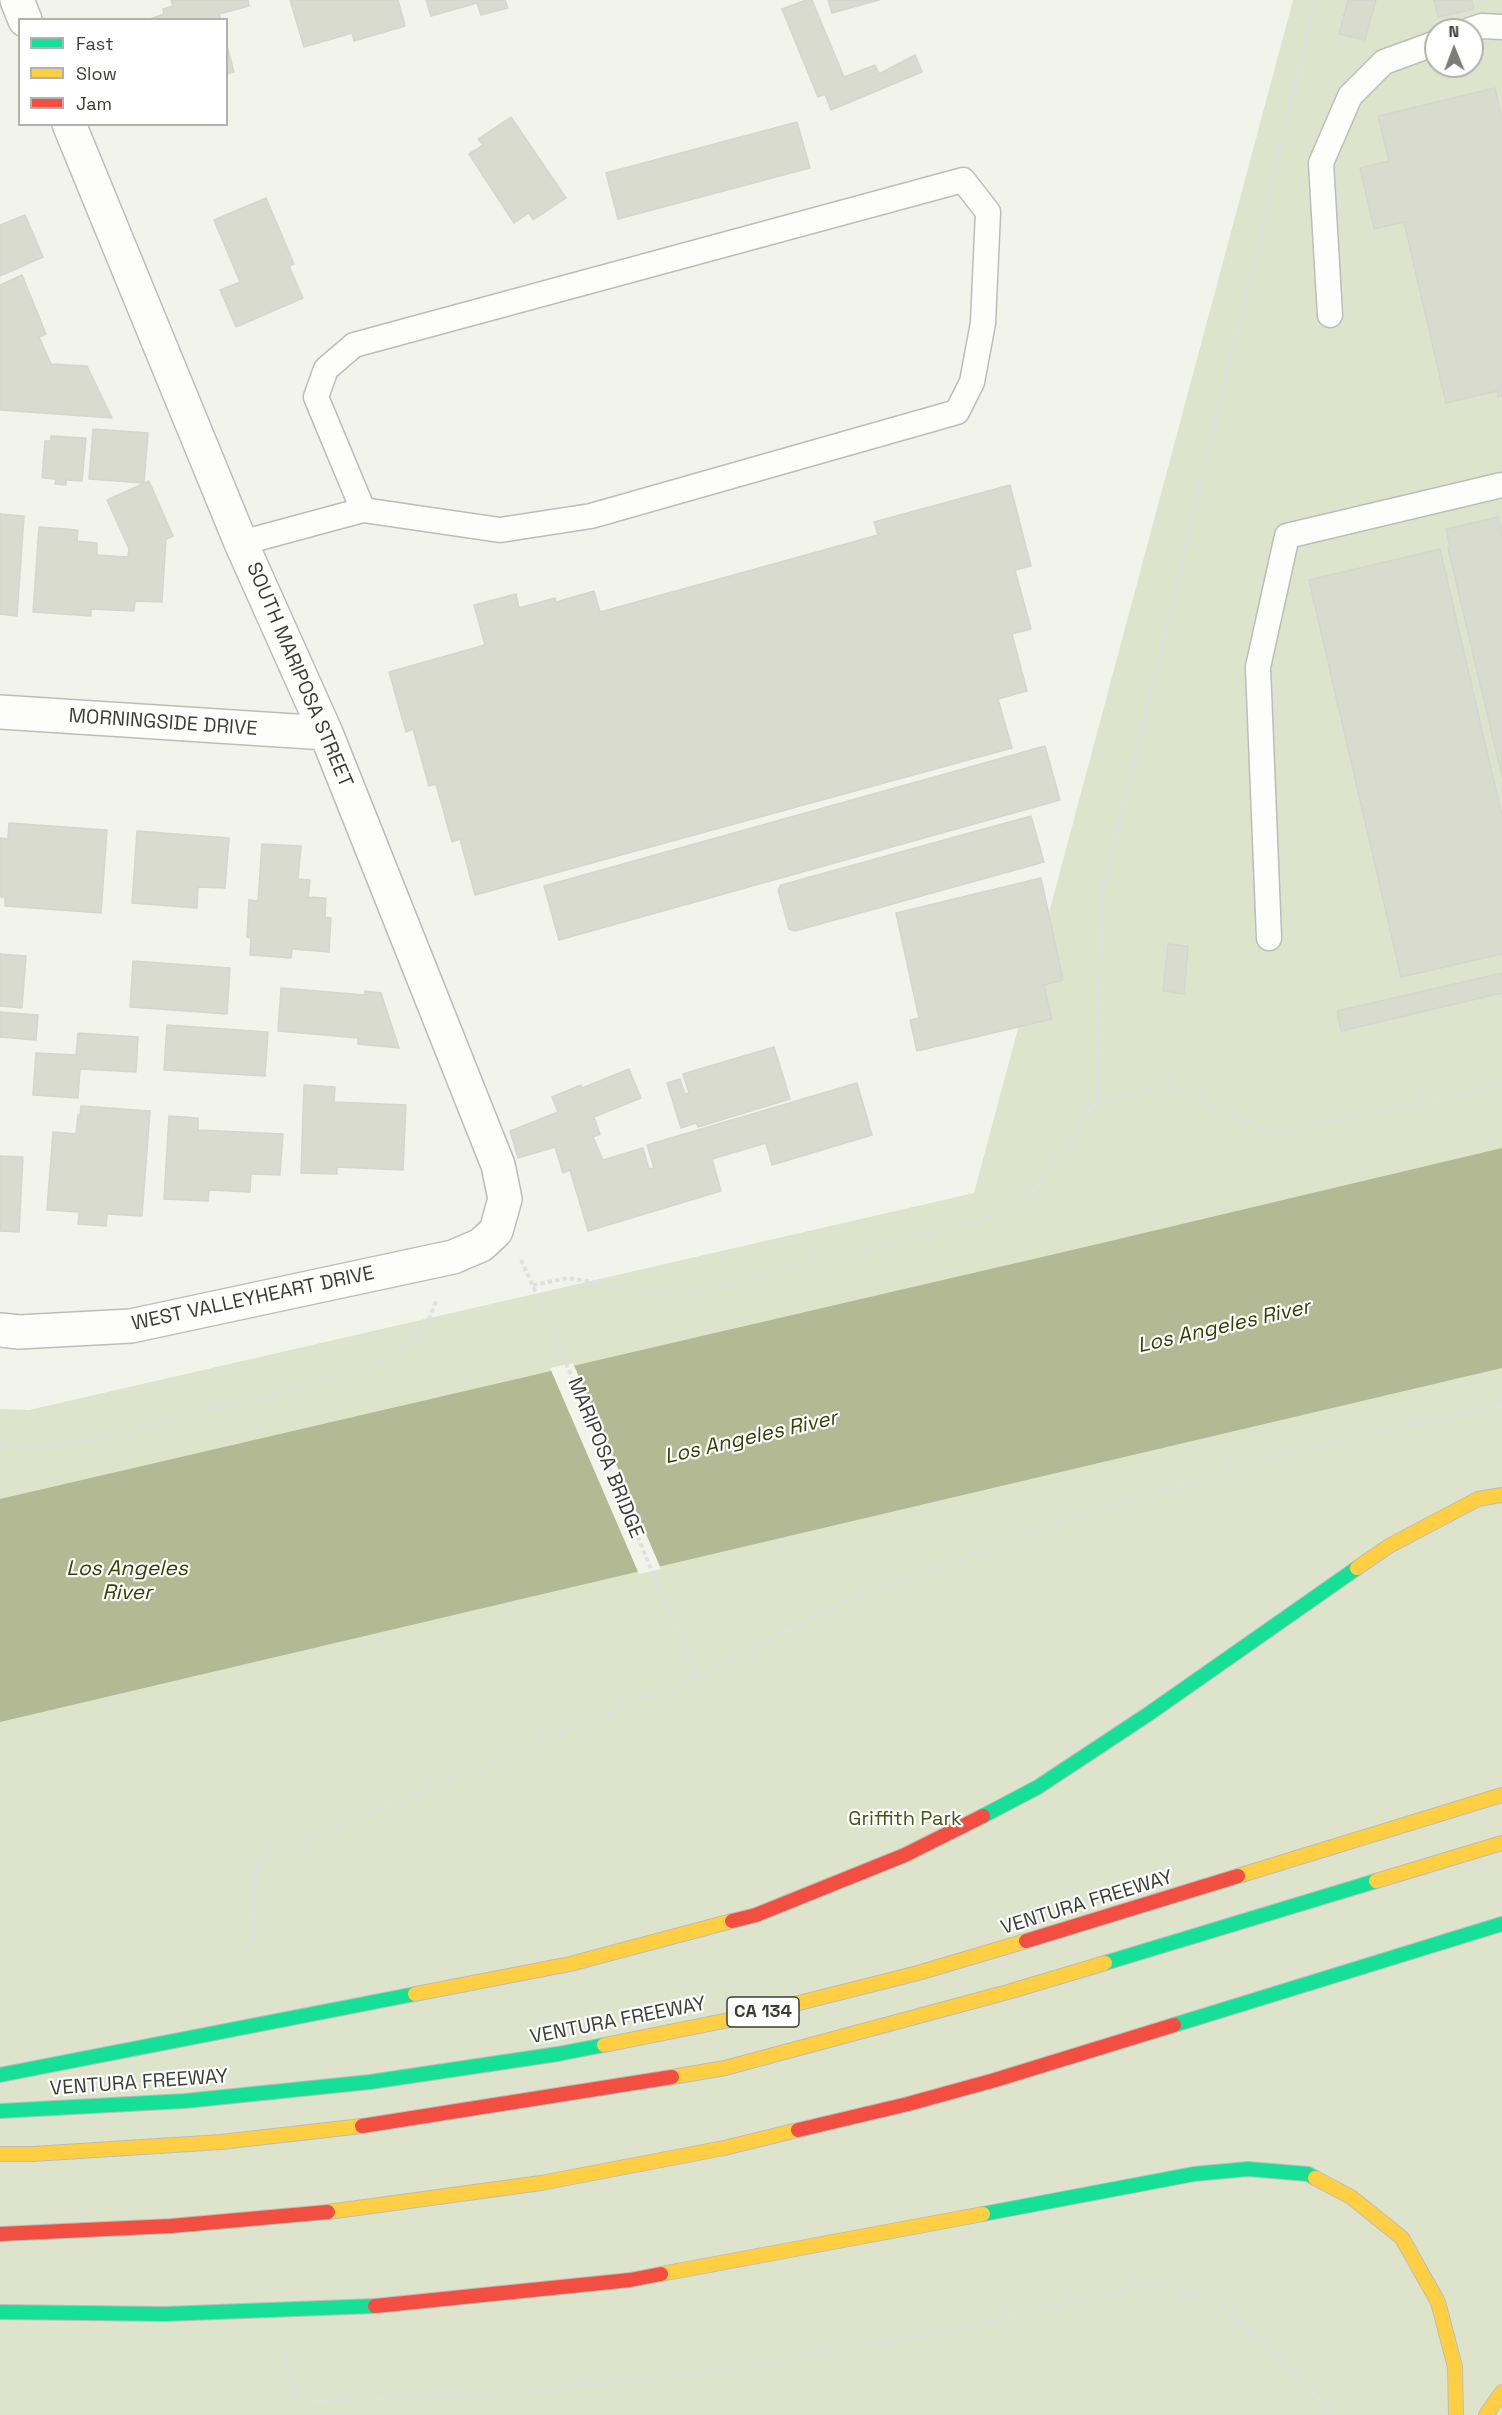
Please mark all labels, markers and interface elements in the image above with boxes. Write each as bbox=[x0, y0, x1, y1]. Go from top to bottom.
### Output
legend bbox=[18, 18, 228, 126]
north arrow bbox=[1424, 18, 1484, 78]
text: N bbox=[1448, 21, 1459, 42]
text: Fast bbox=[76, 32, 113, 55]
text: Slow bbox=[76, 62, 117, 85]
text: Jam bbox=[76, 92, 112, 115]
street label: SOUTH MARIPOSA STREET bbox=[241, 559, 357, 791]
street label: MORNINGSIDE DRIVE bbox=[68, 704, 258, 742]
street label: WEST VALLEYHEART DRIVE bbox=[130, 1262, 376, 1336]
water label: Los Angeles River bbox=[1135, 1295, 1313, 1359]
street label: MARIPOSA BRIDGE bbox=[562, 1374, 648, 1542]
water label: Los Angeles River bbox=[662, 1406, 840, 1470]
water label: Los Angeles River bbox=[66, 1556, 188, 1606]
park label: Griffith Park bbox=[848, 1808, 962, 1832]
street label: VENTURA FREEWAY bbox=[998, 1865, 1176, 1941]
street label: VENTURA FREEWAY bbox=[528, 1992, 708, 2050]
road number: CA 134 bbox=[727, 1997, 799, 2027]
street label: VENTURA FREEWAY bbox=[49, 2065, 229, 2101]

